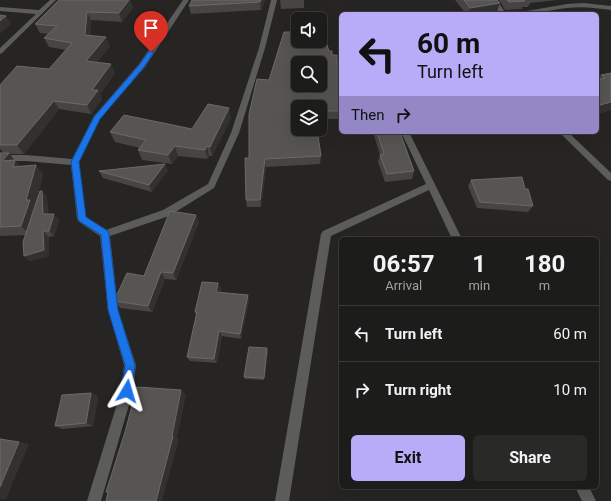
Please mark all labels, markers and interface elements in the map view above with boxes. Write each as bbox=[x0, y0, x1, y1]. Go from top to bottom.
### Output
pin bbox=[134, 11, 168, 52]
map controls bbox=[291, 12, 327, 136]
button: sound bbox=[291, 12, 327, 48]
icon: arrive bbox=[140, 17, 162, 39]
text: 60 m bbox=[417, 27, 480, 60]
icon: left bbox=[351, 28, 403, 80]
button: search bbox=[291, 56, 327, 92]
text: Turn left bbox=[417, 61, 483, 82]
button: layers bbox=[291, 100, 327, 136]
icon: right bbox=[392, 104, 414, 126]
text: Then bbox=[351, 106, 384, 124]
text: 06:57 bbox=[373, 250, 435, 278]
text: 1 bbox=[472, 250, 486, 278]
text: 180 bbox=[524, 250, 565, 278]
text: Arrival bbox=[385, 278, 422, 293]
text: min bbox=[468, 278, 490, 293]
text: m bbox=[539, 278, 550, 293]
icon: left bbox=[351, 323, 373, 345]
text: Turn left bbox=[385, 325, 442, 343]
text: 60 m bbox=[553, 325, 587, 343]
position arrow bbox=[106, 370, 148, 412]
icon: right bbox=[351, 379, 373, 401]
text: Turn right bbox=[385, 381, 451, 399]
text: 10 m bbox=[553, 381, 587, 399]
button: Exit bbox=[351, 435, 465, 481]
button: Share bbox=[473, 435, 587, 481]

